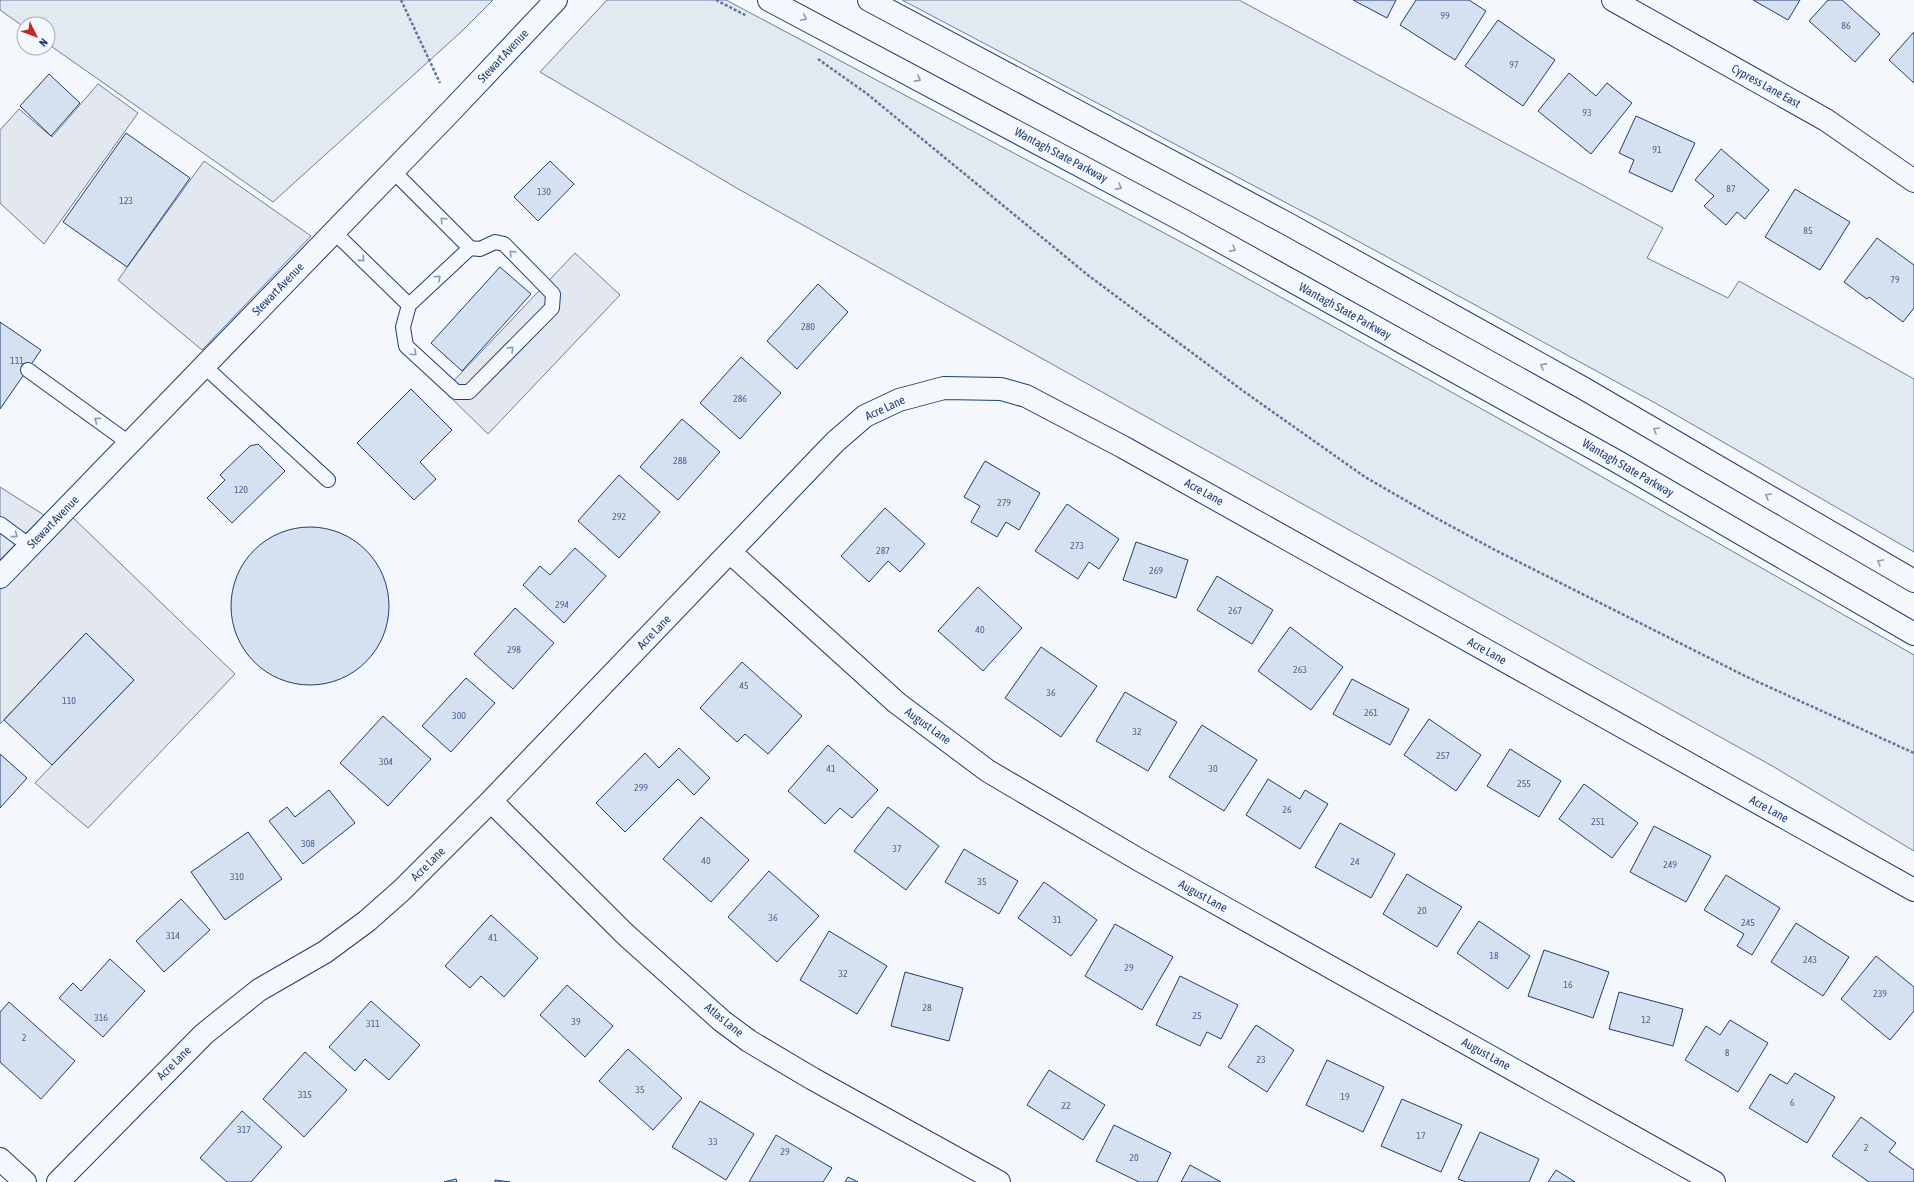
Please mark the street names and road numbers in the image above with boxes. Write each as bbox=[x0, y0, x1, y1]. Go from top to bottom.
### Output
street label: Stewart Avenue bbox=[475, 26, 531, 86]
street label: Cypress Lane East bbox=[1729, 61, 1803, 111]
street label: Wantagh State Parkway bbox=[1012, 125, 1110, 186]
street label: Stewart Avenue bbox=[249, 260, 307, 318]
street label: Wantagh State Parkway bbox=[1296, 280, 1394, 342]
street label: Acre Lane bbox=[863, 393, 907, 423]
street label: Wantagh State Parkway bbox=[1580, 436, 1676, 500]
street label: Acre Lane bbox=[1182, 476, 1226, 508]
street label: Stewart Avenue bbox=[24, 493, 82, 551]
street label: Acre Lane bbox=[634, 612, 674, 652]
street label: Acre Lane bbox=[1465, 635, 1509, 667]
street label: August Lane bbox=[902, 705, 954, 747]
street label: Acre Lane bbox=[1747, 793, 1791, 825]
street label: Acre Lane bbox=[408, 844, 448, 884]
street label: August Lane bbox=[1176, 877, 1230, 915]
street label: Atlas Lane bbox=[702, 1000, 746, 1040]
street label: August Lane bbox=[1459, 1035, 1513, 1073]
street label: Acre Lane bbox=[154, 1043, 194, 1083]

